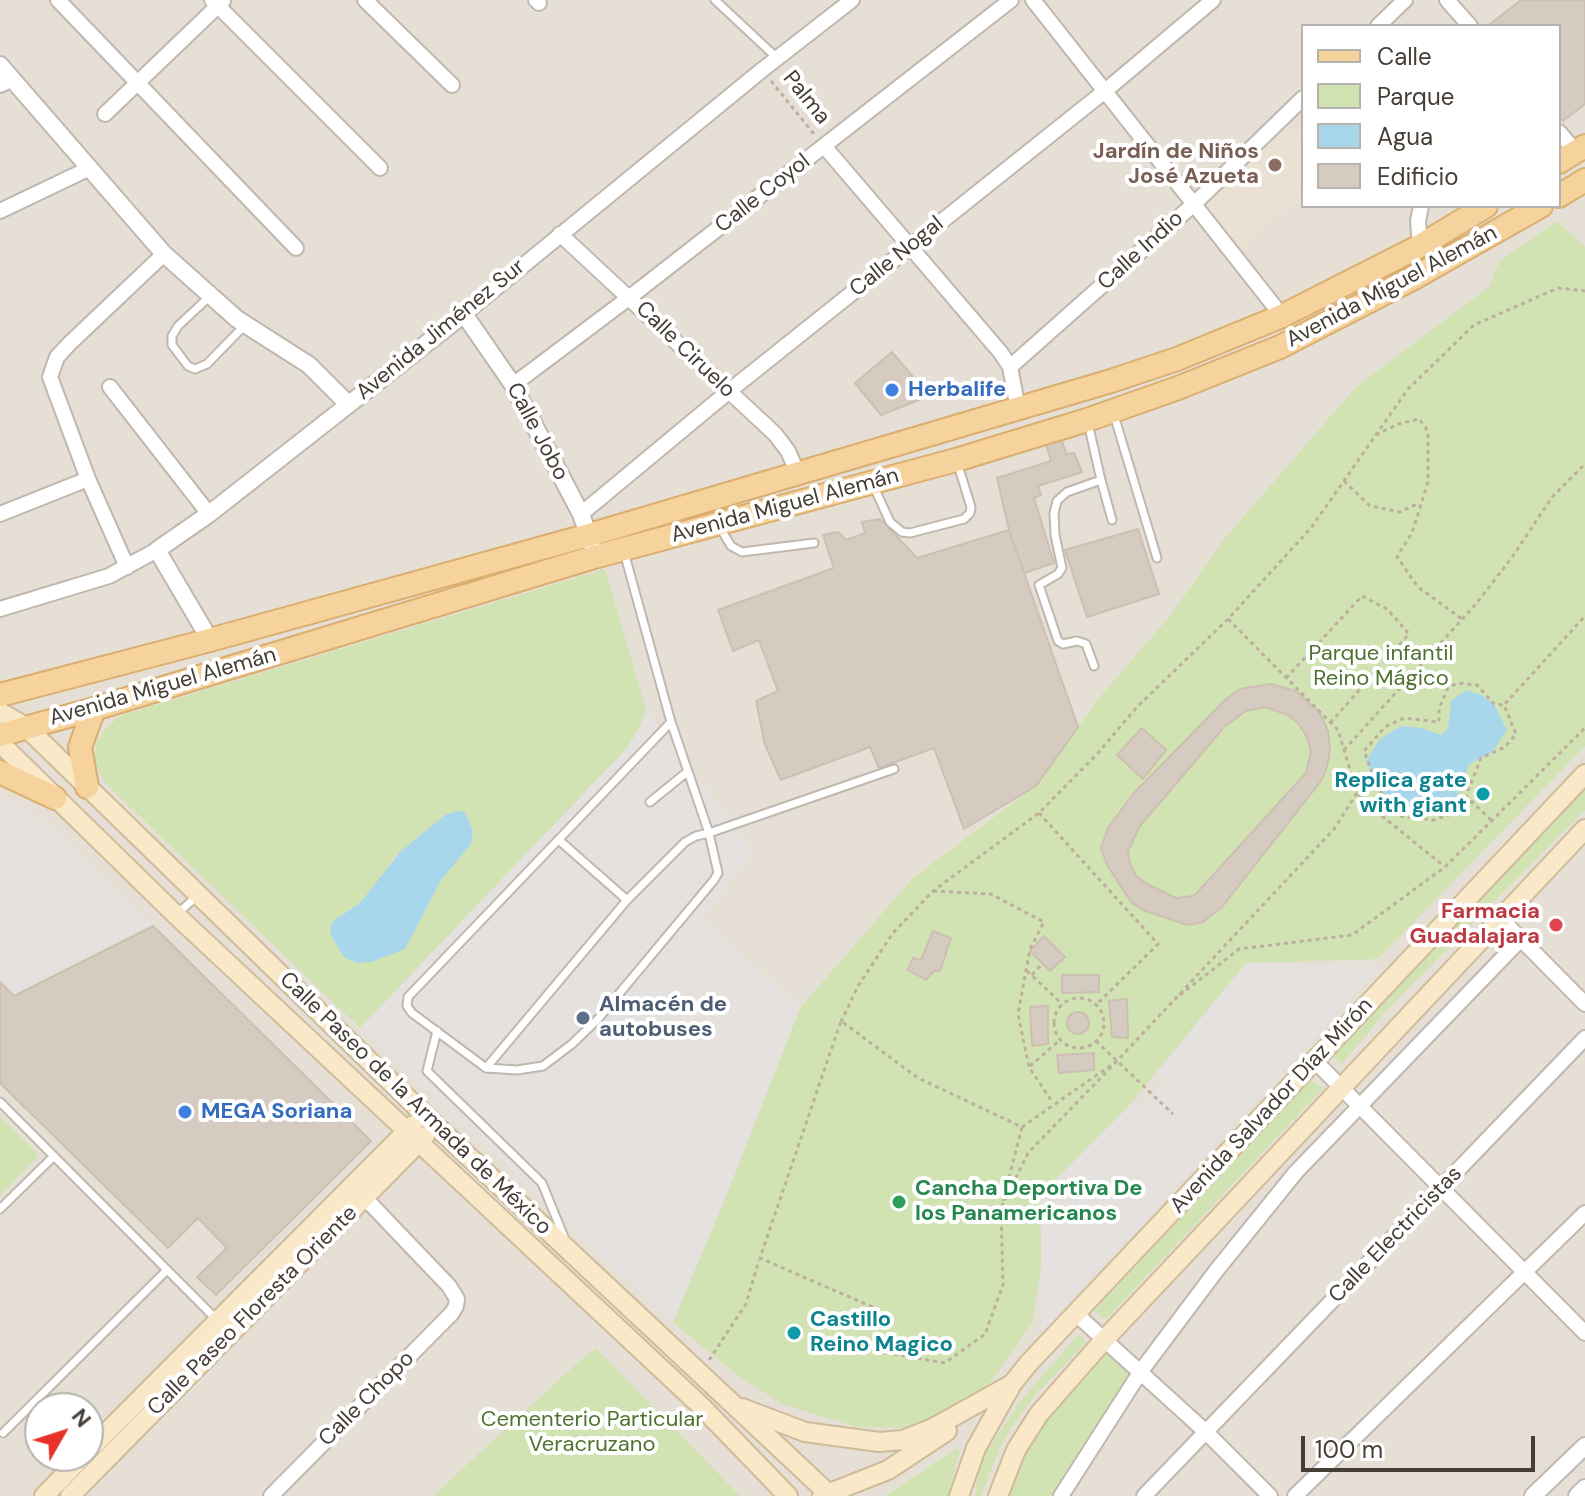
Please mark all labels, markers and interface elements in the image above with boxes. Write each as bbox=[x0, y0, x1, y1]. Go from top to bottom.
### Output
legend bbox=[1301, 24, 1561, 208]
text: Calle bbox=[1377, 41, 1432, 72]
street label: Palma bbox=[777, 66, 835, 130]
text: Parque bbox=[1377, 81, 1454, 112]
text: Agua bbox=[1377, 121, 1433, 152]
place label: Jardín de Niños José Azueta bbox=[1093, 139, 1259, 190]
street label: Calle Coyol bbox=[710, 149, 816, 239]
marker: Jardín de Niños José Azueta bbox=[1266, 156, 1284, 174]
text: Edificio bbox=[1377, 161, 1459, 192]
street label: Calle Indio bbox=[1093, 206, 1189, 296]
street label: Calle Nogal bbox=[845, 211, 949, 303]
street label: Avenida Miguel Alemán bbox=[1282, 220, 1502, 354]
street label: Avenida Jiménez Sur bbox=[351, 254, 531, 406]
street label: Calle Ciruelo bbox=[630, 296, 740, 404]
place label: Herbalife bbox=[908, 377, 1006, 403]
street label: Calle Jobo bbox=[500, 379, 574, 485]
marker: Herbalife bbox=[883, 381, 901, 399]
street label: Avenida Miguel Alemán bbox=[668, 463, 902, 549]
park label: Parque infantil Reino Mágico bbox=[1308, 641, 1454, 692]
street label: Avenida Miguel Alemán bbox=[47, 642, 279, 732]
place label: Replica gate with giant bbox=[1334, 768, 1467, 820]
marker: Replica gate with giant bbox=[1474, 785, 1492, 803]
place label: Farmacia Guadalajara bbox=[1410, 899, 1540, 950]
marker: Farmacia Guadalajara bbox=[1547, 916, 1565, 934]
street label: Calle Paseo de la Armada de México bbox=[274, 967, 556, 1241]
place label: Almacén de autobuses bbox=[599, 992, 727, 1044]
street label: Avenida Salvador Díaz Mirón bbox=[1165, 993, 1379, 1219]
marker: Almacén de autobuses bbox=[574, 1009, 592, 1027]
place label: MEGA Soriana bbox=[201, 1099, 352, 1125]
marker: MEGA Soriana bbox=[176, 1103, 194, 1121]
street label: Calle Electricistas bbox=[1324, 1161, 1468, 1309]
place label: Cancha Deportiva De los Panamericanos bbox=[915, 1176, 1143, 1228]
marker: Cancha Deportiva De los Panamericanos bbox=[890, 1193, 908, 1211]
street label: Calle Paseo Floresta Oriente bbox=[143, 1201, 363, 1421]
place label: Castillo Reino Magico bbox=[810, 1307, 953, 1358]
marker: Castillo Reino Magico bbox=[785, 1324, 803, 1342]
street label: Calle Chopo bbox=[314, 1346, 420, 1452]
north arrow bbox=[24, 1392, 104, 1472]
text: N bbox=[65, 1402, 98, 1433]
park label: Cementerio Particular Veracruzano bbox=[481, 1407, 703, 1458]
scale bar bbox=[1305, 1420, 1539, 1470]
text: 100 m bbox=[1315, 1434, 1383, 1465]

